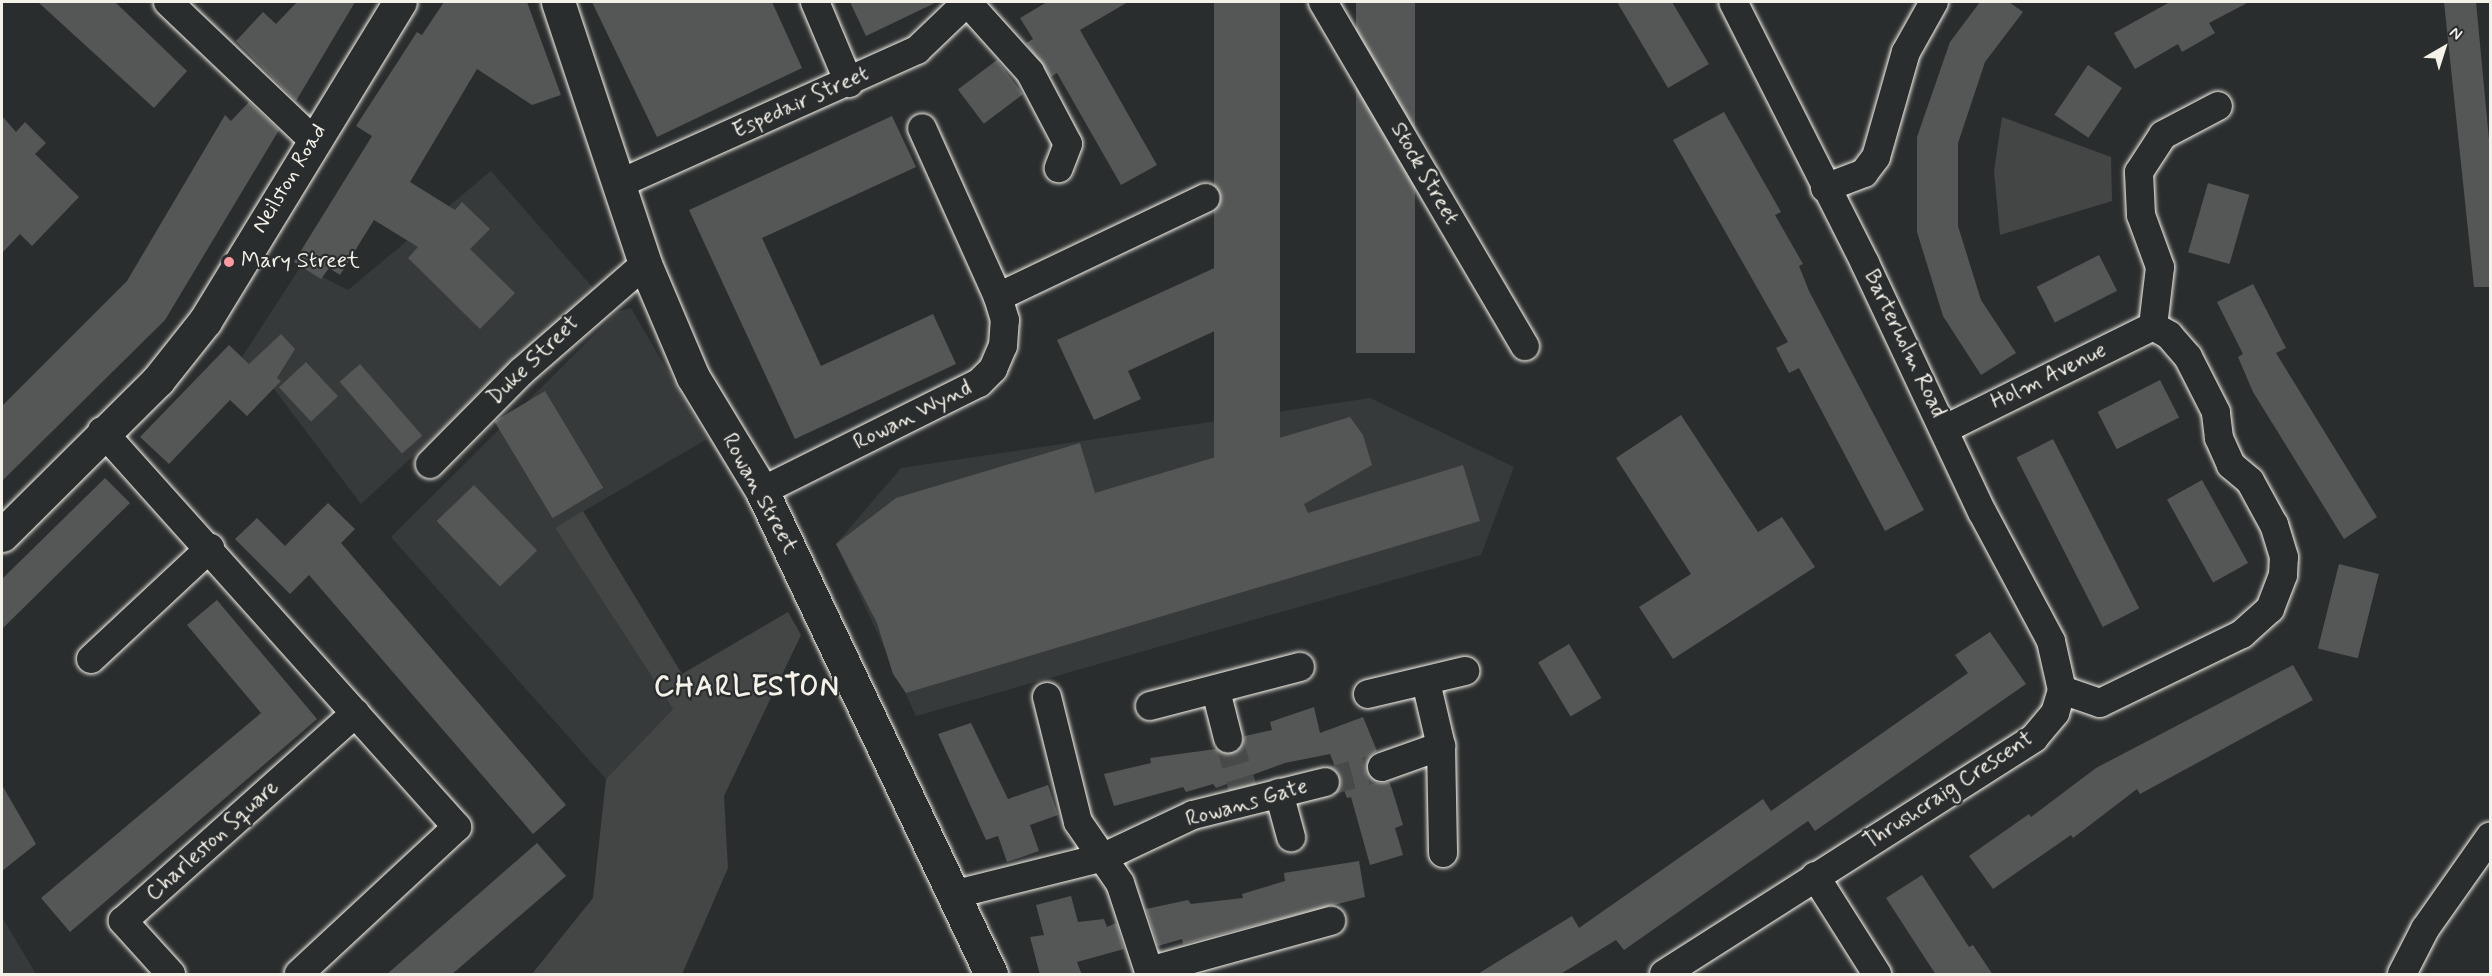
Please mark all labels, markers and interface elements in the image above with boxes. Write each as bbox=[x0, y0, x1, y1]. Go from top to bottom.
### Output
north arrow bbox=[2414, 18, 2474, 78]
text: N bbox=[2445, 22, 2466, 45]
street label: Espedair Street bbox=[727, 60, 875, 146]
street label: Stock Street bbox=[1383, 116, 1465, 232]
street label: Neilston Road bbox=[248, 121, 332, 237]
place label: Mary Street bbox=[241, 249, 360, 275]
marker: Mary Street bbox=[222, 255, 236, 269]
street label: Barterholm Road bbox=[1857, 266, 1951, 422]
street label: Duke Street bbox=[483, 311, 585, 411]
street label: Holm Avenue bbox=[1986, 337, 2112, 417]
street label: Rowan Wynd bbox=[850, 375, 976, 457]
street label: Rowan Street bbox=[715, 429, 803, 559]
district label: CHARLESTON bbox=[651, 671, 843, 705]
street label: Thrushcraig Crescent bbox=[1859, 726, 2039, 856]
street label: Charleston Square bbox=[141, 774, 285, 908]
street label: Rowans Gate bbox=[1185, 774, 1309, 834]

